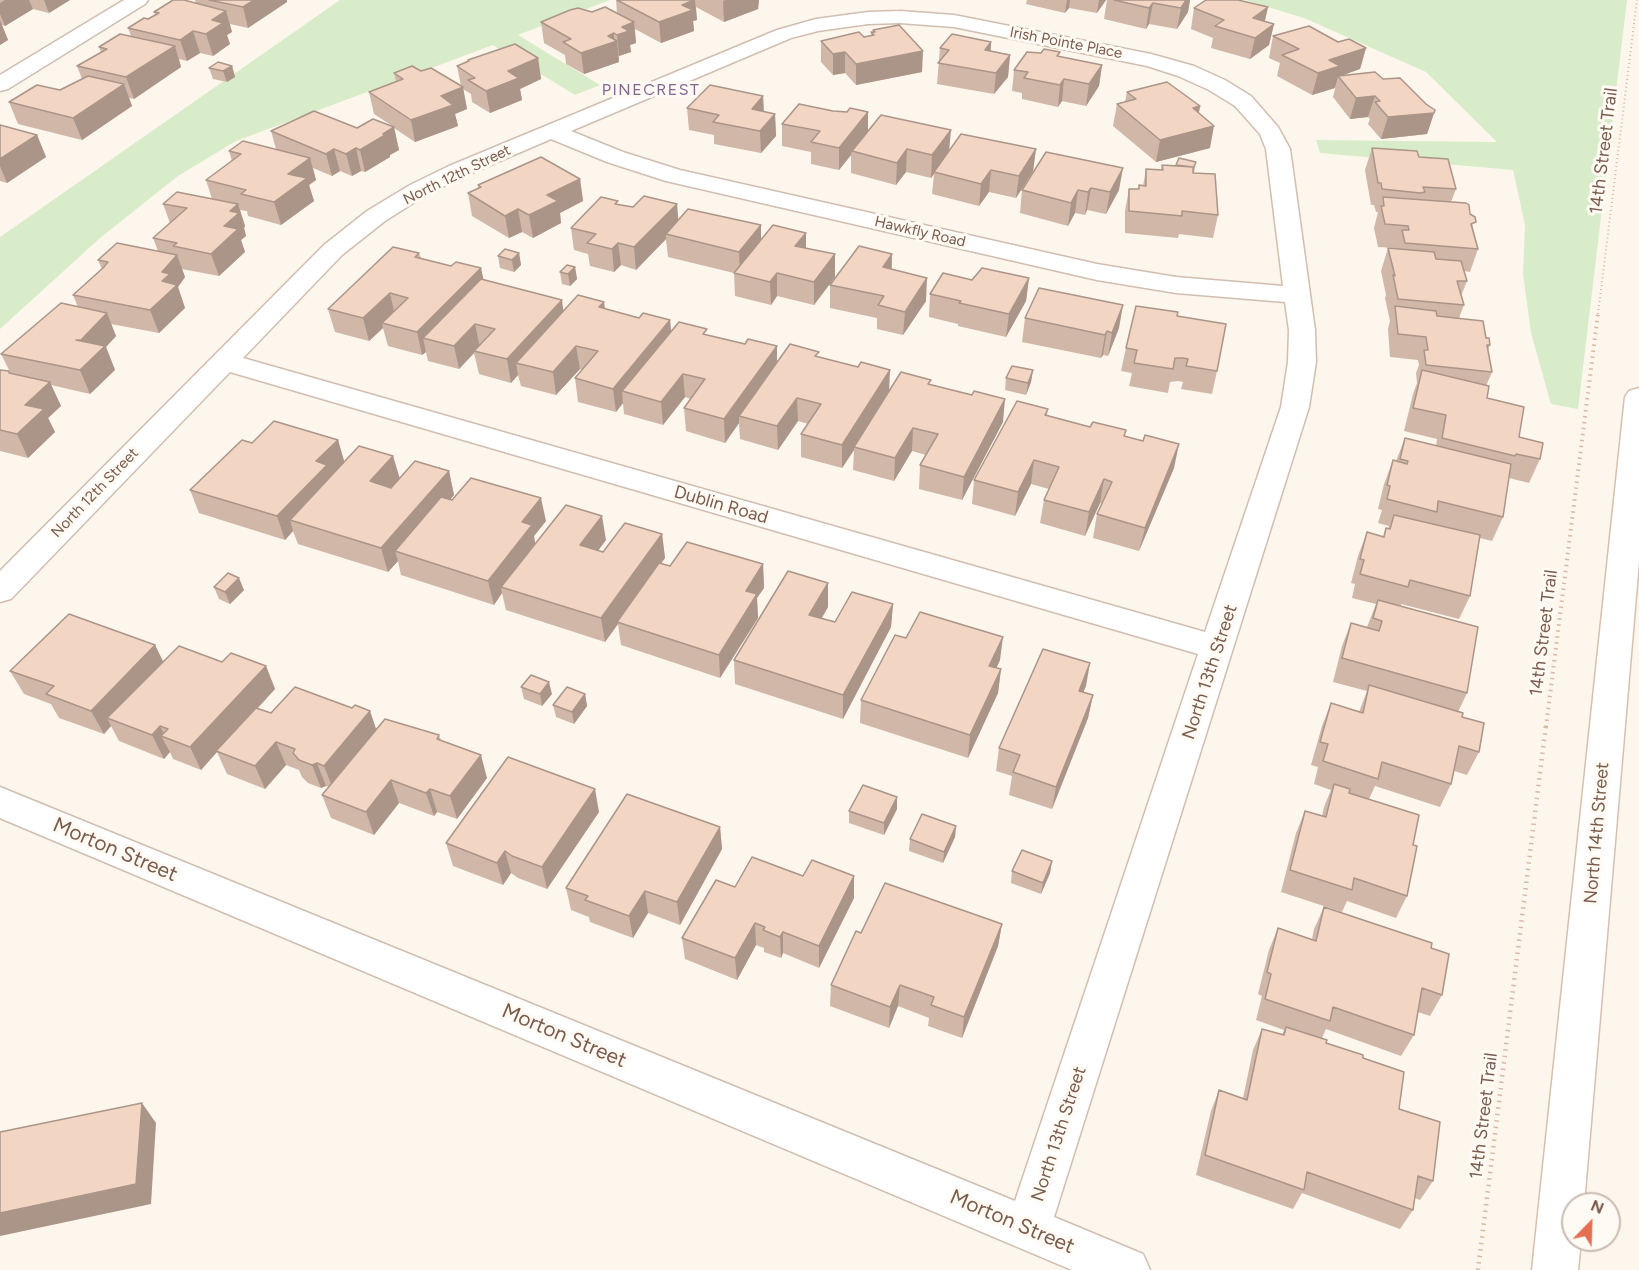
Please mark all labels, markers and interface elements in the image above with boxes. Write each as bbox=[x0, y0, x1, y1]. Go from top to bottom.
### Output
street label: Irish Pointe Place bbox=[1008, 23, 1124, 63]
district label: PINECREST bbox=[602, 80, 700, 100]
street label: 14th Street Trail bbox=[1586, 87, 1622, 215]
street label: North 12th Street bbox=[400, 141, 514, 209]
street label: Hawkfly Road bbox=[873, 213, 967, 251]
street label: North 12th Street bbox=[48, 445, 142, 541]
street label: Dublin Road bbox=[671, 481, 771, 529]
street label: 14th Street Trail bbox=[1526, 569, 1562, 697]
street label: North 13th Street bbox=[1178, 602, 1242, 742]
street label: North 14th Street bbox=[1580, 761, 1614, 905]
street label: Morton Street bbox=[49, 812, 181, 888]
street label: Morton Street bbox=[498, 998, 630, 1074]
street label: 14th Street Trail bbox=[1466, 1052, 1502, 1180]
street label: North 13th Street bbox=[1027, 1064, 1091, 1204]
street label: Morton Street bbox=[946, 1184, 1078, 1260]
north arrow bbox=[1561, 1192, 1621, 1252]
text: N bbox=[1588, 1196, 1607, 1218]

